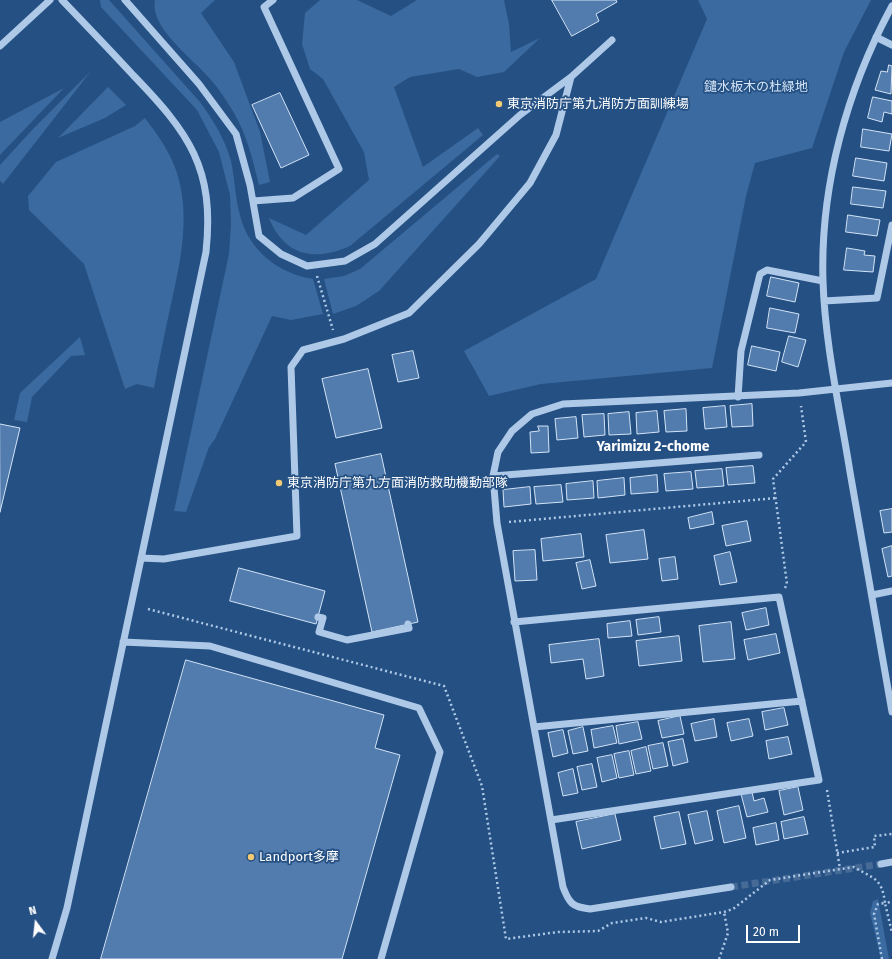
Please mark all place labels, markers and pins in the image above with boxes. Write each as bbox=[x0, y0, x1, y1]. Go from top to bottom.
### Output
place label: 東京消防庁第九消防方面訓練場 bbox=[507, 96, 689, 112]
marker: 東京消防庁第九消防方面訓練場 bbox=[494, 99, 504, 109]
place label: 東京消防庁第九方面消防救助機動部隊 bbox=[287, 475, 508, 491]
marker: 東京消防庁第九方面消防救助機動部隊 bbox=[274, 478, 284, 488]
place label: Landport多摩 bbox=[259, 849, 339, 865]
marker: Landport多摩 bbox=[246, 852, 256, 862]

